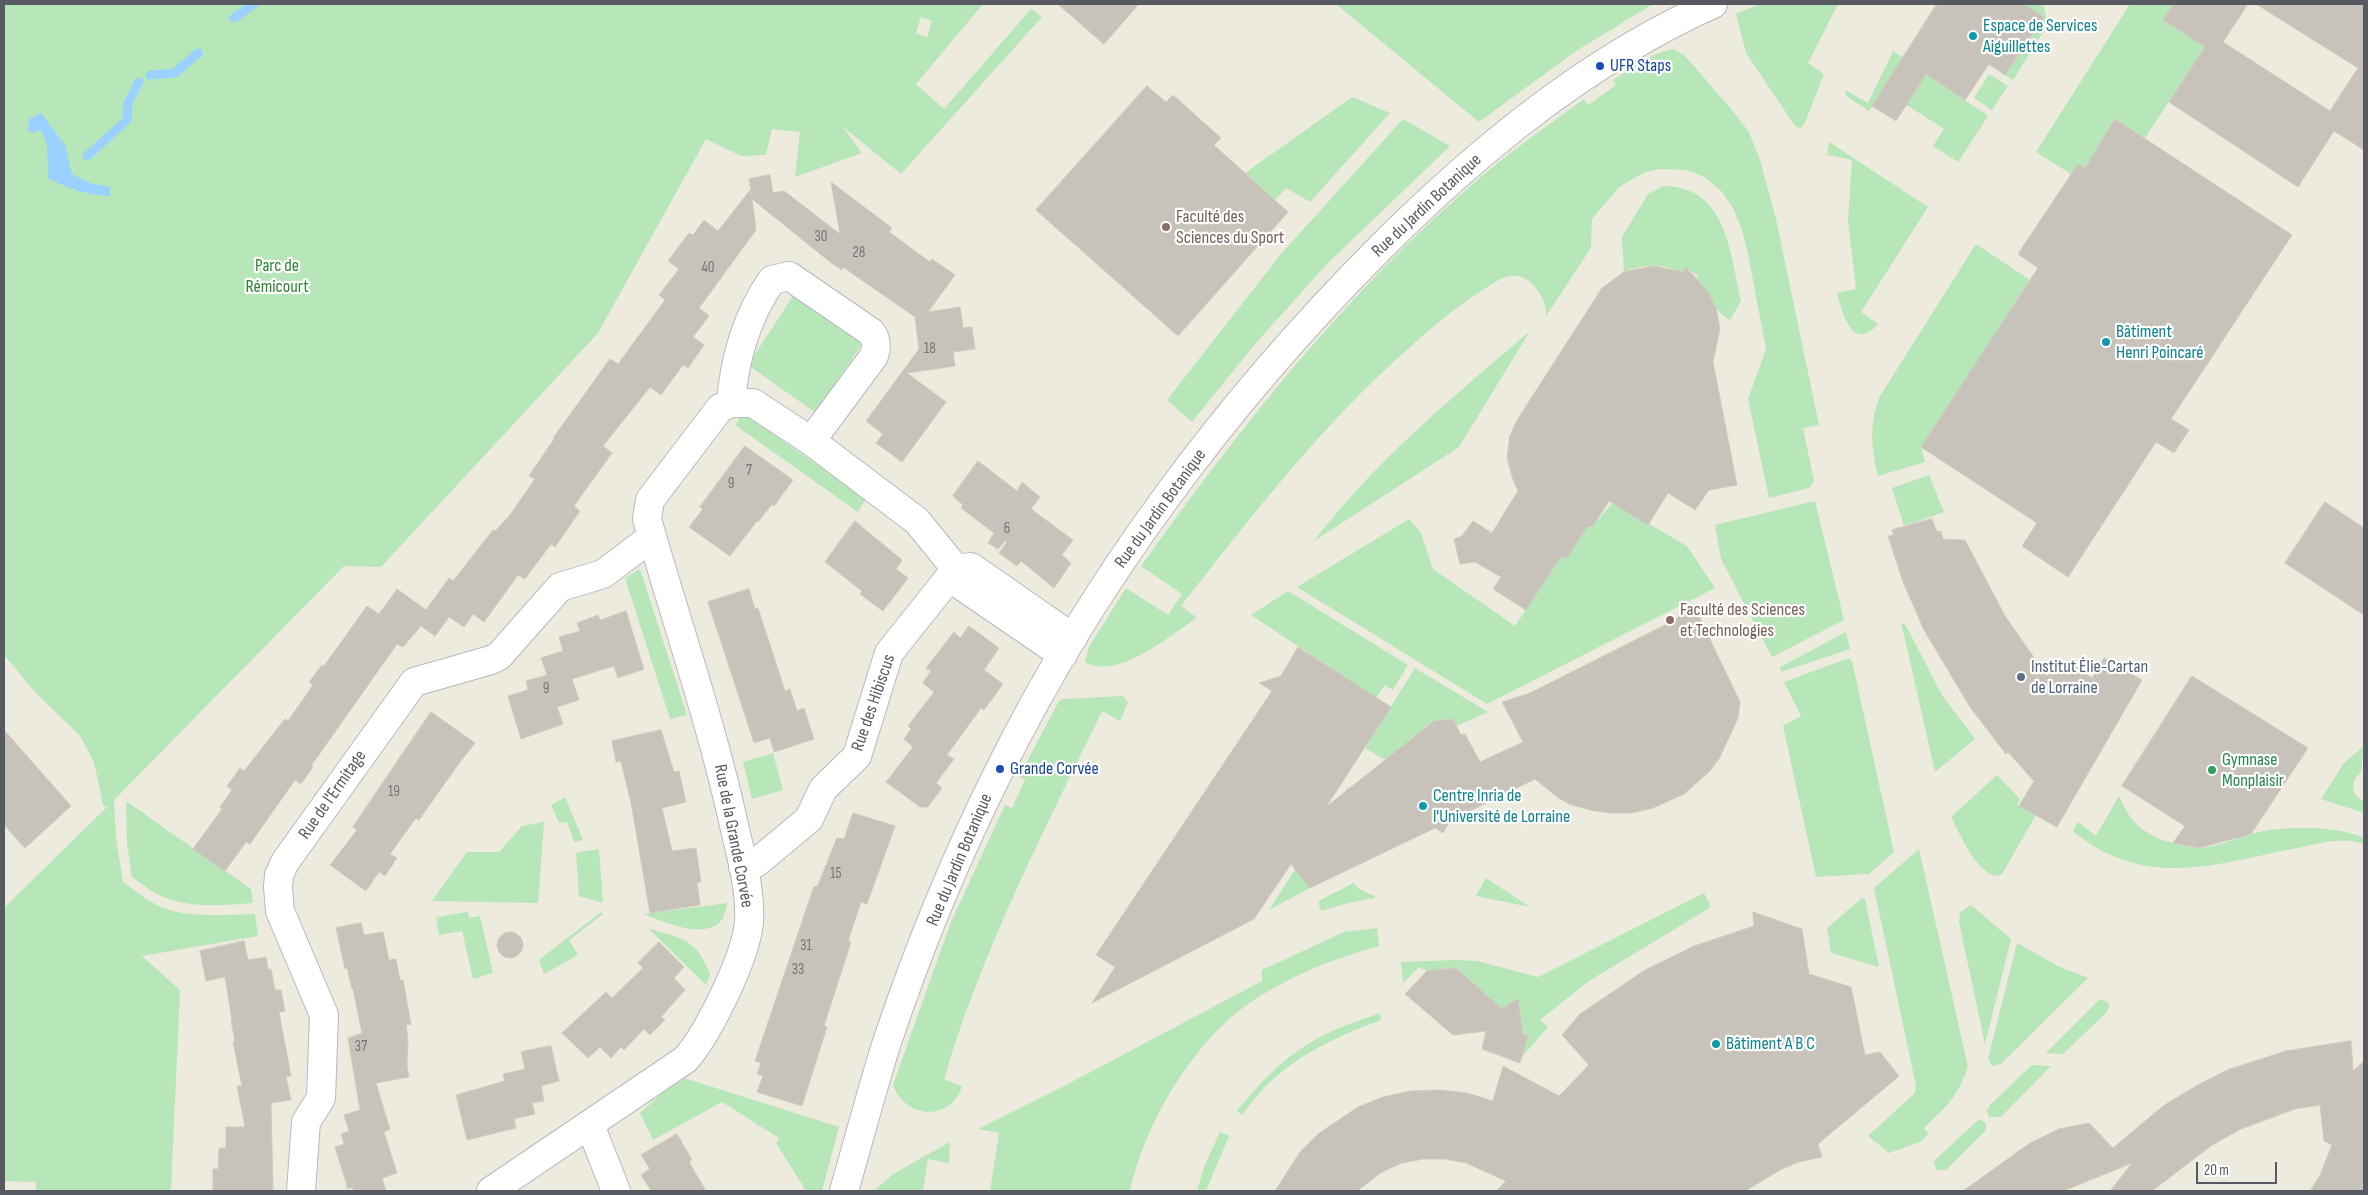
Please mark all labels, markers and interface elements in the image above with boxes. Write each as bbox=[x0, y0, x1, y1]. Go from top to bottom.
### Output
place label: Espace de Services Aiguillettes bbox=[1983, 15, 2097, 58]
marker: Espace de Services Aiguillettes bbox=[1967, 30, 1979, 42]
place label: UFR Staps bbox=[1610, 55, 1671, 77]
marker: UFR Staps bbox=[1594, 60, 1606, 72]
street label: Rue du Jardin Botanique bbox=[1368, 150, 1486, 262]
place label: Faculté des Sciences du Sport bbox=[1176, 206, 1284, 248]
marker: Faculté des Sciences du Sport bbox=[1160, 221, 1172, 233]
house number: 30 bbox=[815, 228, 827, 246]
house number: 28 bbox=[853, 244, 865, 262]
park label: Parc de Rémicourt bbox=[245, 255, 309, 298]
house number: 40 bbox=[702, 259, 714, 277]
place label: Bâtiment Henri Poincaré bbox=[2116, 321, 2204, 364]
marker: Bâtiment Henri Poincaré bbox=[2100, 336, 2112, 348]
house number: 18 bbox=[924, 340, 936, 358]
street label: Rue du Jardin Botanique bbox=[1111, 445, 1211, 573]
house number: 7 bbox=[746, 462, 752, 480]
house number: 9 bbox=[728, 475, 734, 493]
house number: 6 bbox=[1004, 520, 1010, 538]
place label: Faculté des Sciences et Technologies bbox=[1680, 599, 1805, 642]
marker: Faculté des Sciences et Technologies bbox=[1664, 614, 1676, 626]
street label: Rue des Hibiscus bbox=[847, 652, 901, 754]
place label: Institut Élie-Cartan de Lorraine bbox=[2031, 656, 2148, 699]
marker: Institut Élie-Cartan de Lorraine bbox=[2015, 671, 2027, 683]
house number: 9 bbox=[543, 680, 549, 698]
street label: Rue de l'Ermitage bbox=[294, 746, 372, 844]
place label: Gymnase Monplaisir bbox=[2222, 749, 2284, 792]
place label: Grande Corvée bbox=[1010, 758, 1099, 780]
street label: Rue de la Grande Corvée bbox=[709, 763, 757, 909]
marker: Grande Corvée bbox=[994, 763, 1006, 775]
marker: Gymnase Monplaisir bbox=[2206, 764, 2218, 776]
house number: 19 bbox=[388, 783, 400, 801]
place label: Centre Inria de l'Université de Lorraine bbox=[1433, 785, 1570, 828]
street label: Rue du Jardin Botanique bbox=[922, 790, 998, 930]
marker: Centre Inria de l'Université de Lorraine bbox=[1417, 800, 1429, 812]
house number: 15 bbox=[830, 865, 842, 883]
house number: 31 bbox=[800, 937, 812, 955]
house number: 33 bbox=[792, 961, 804, 979]
place label: Bâtiment A B C bbox=[1726, 1033, 1815, 1055]
house number: 37 bbox=[355, 1038, 367, 1056]
marker: Bâtiment A B C bbox=[1710, 1038, 1722, 1050]
scale bar bbox=[2198, 1152, 2279, 1184]
text: 20 m bbox=[2204, 1161, 2229, 1180]

